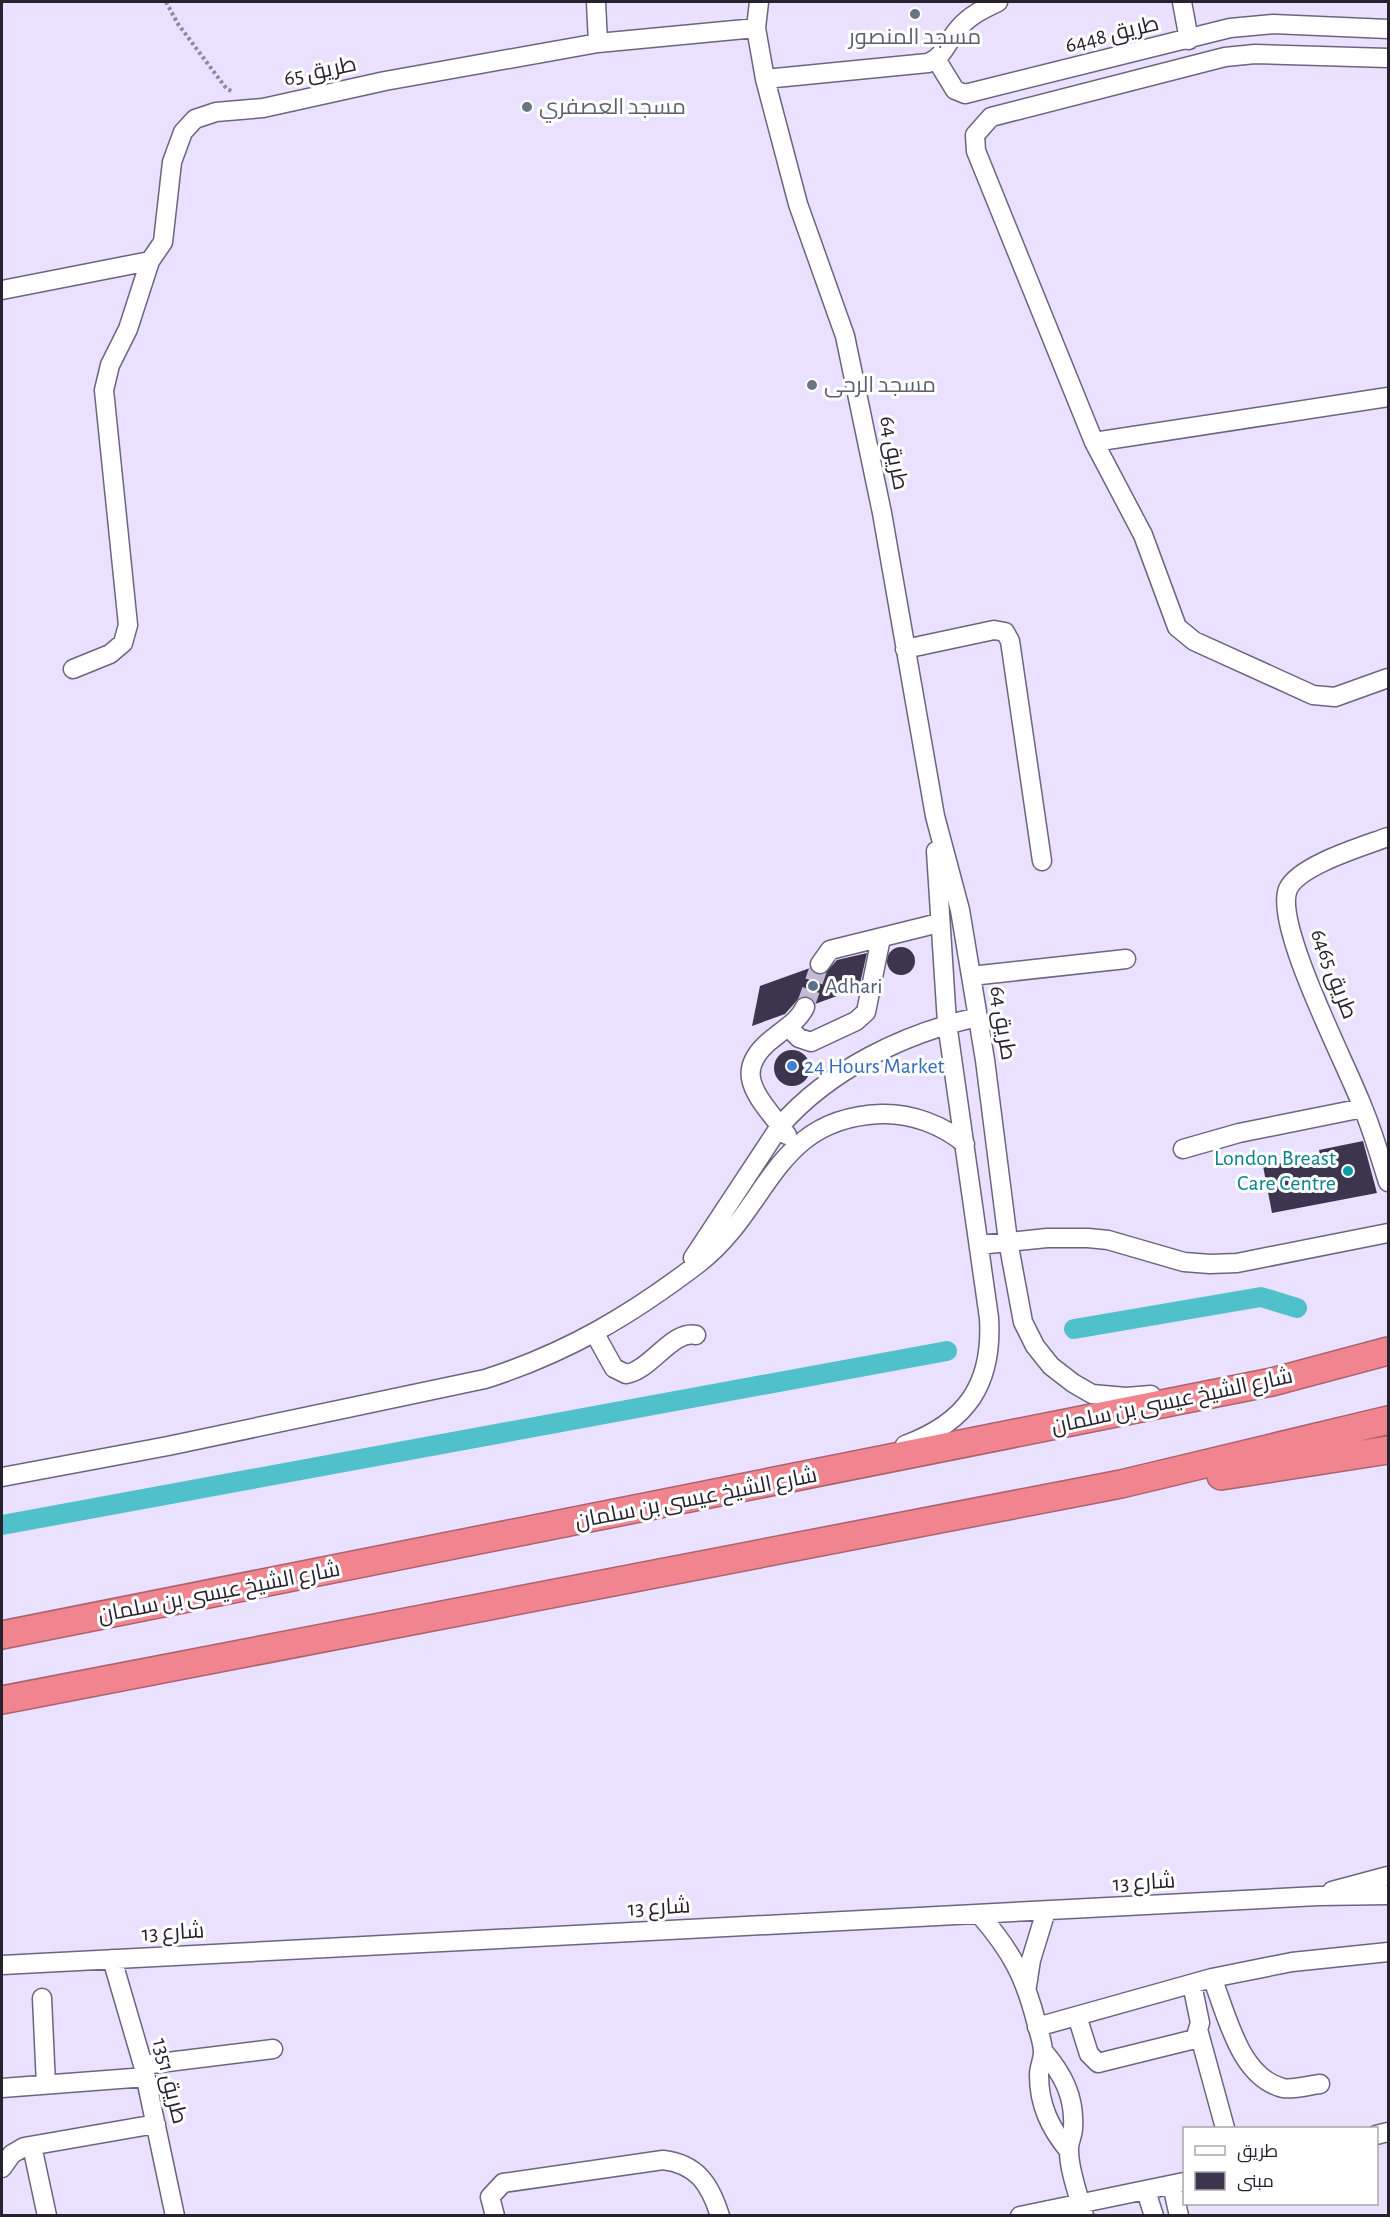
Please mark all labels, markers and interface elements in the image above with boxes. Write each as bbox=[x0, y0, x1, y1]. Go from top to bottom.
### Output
marker: مسجد المنصور bbox=[908, 7, 922, 21]
street label: طريق 6448 bbox=[1063, 12, 1162, 58]
place label: مسجد المنصور bbox=[847, 26, 981, 49]
street label: طريق 65 bbox=[282, 53, 359, 91]
place label: مسجد العصفري bbox=[539, 96, 686, 123]
marker: مسجد العصفري bbox=[520, 100, 534, 114]
place label: مسجد الرحى bbox=[824, 374, 936, 398]
marker: مسجد الرحى bbox=[805, 378, 819, 392]
street label: طريق 64 bbox=[874, 414, 912, 492]
street label: طريق 6465 bbox=[1305, 926, 1361, 1023]
place label: Adhari bbox=[825, 975, 883, 997]
marker: Adhari bbox=[806, 979, 820, 993]
street label: طريق 64 bbox=[984, 984, 1020, 1062]
place label: 24 Hours Market bbox=[804, 1055, 945, 1077]
marker: 24 Hours Market bbox=[785, 1059, 799, 1073]
place label: London Breast Care Centre bbox=[1214, 1147, 1336, 1194]
marker: London Breast Care Centre bbox=[1341, 1164, 1355, 1178]
street label: شارع الشيخ عيسى بن سلمان bbox=[1049, 1365, 1295, 1440]
street label: شارع الشيخ عيسى بن سلمان bbox=[573, 1464, 820, 1535]
street label: شارع الشيخ عيسى بن سلمان bbox=[96, 1558, 343, 1629]
street label: شارع 13 bbox=[1112, 1869, 1176, 1898]
street label: شارع 13 bbox=[627, 1894, 691, 1923]
street label: شارع 13 bbox=[141, 1919, 205, 1948]
street label: طريق 1351 bbox=[147, 2036, 191, 2127]
legend bbox=[1183, 2127, 1378, 2205]
text: طريق bbox=[1237, 2143, 1278, 2163]
text: مبنى bbox=[1237, 2173, 1274, 2192]

